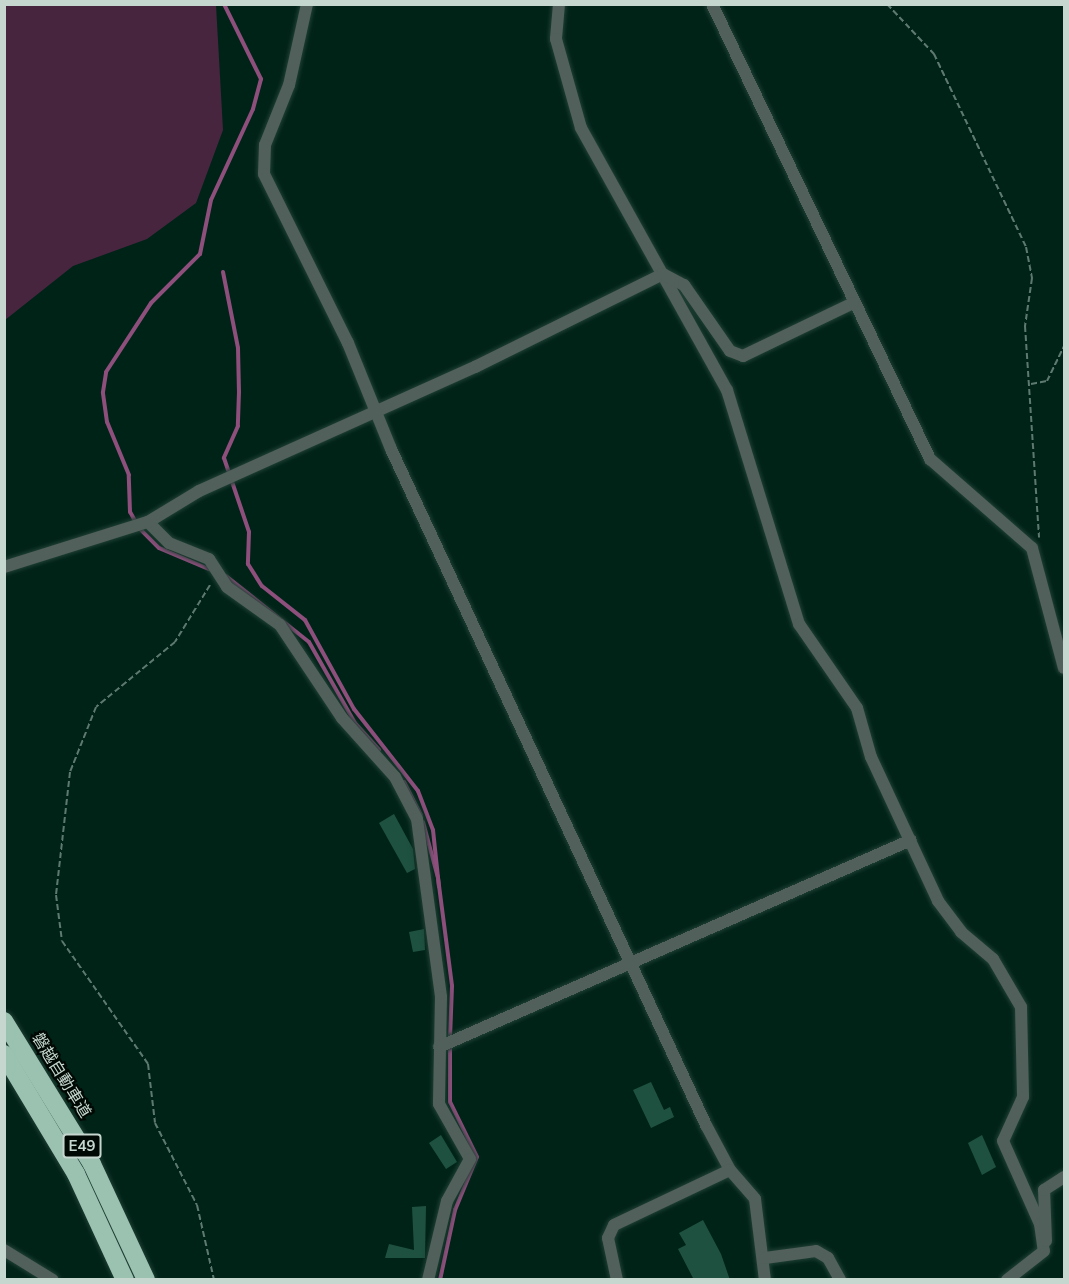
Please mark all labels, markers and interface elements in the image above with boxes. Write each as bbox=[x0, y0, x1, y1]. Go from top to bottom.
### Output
street label: 磐越自動車道 bbox=[28, 1029, 96, 1121]
road number: E49 bbox=[62, 1134, 101, 1158]

